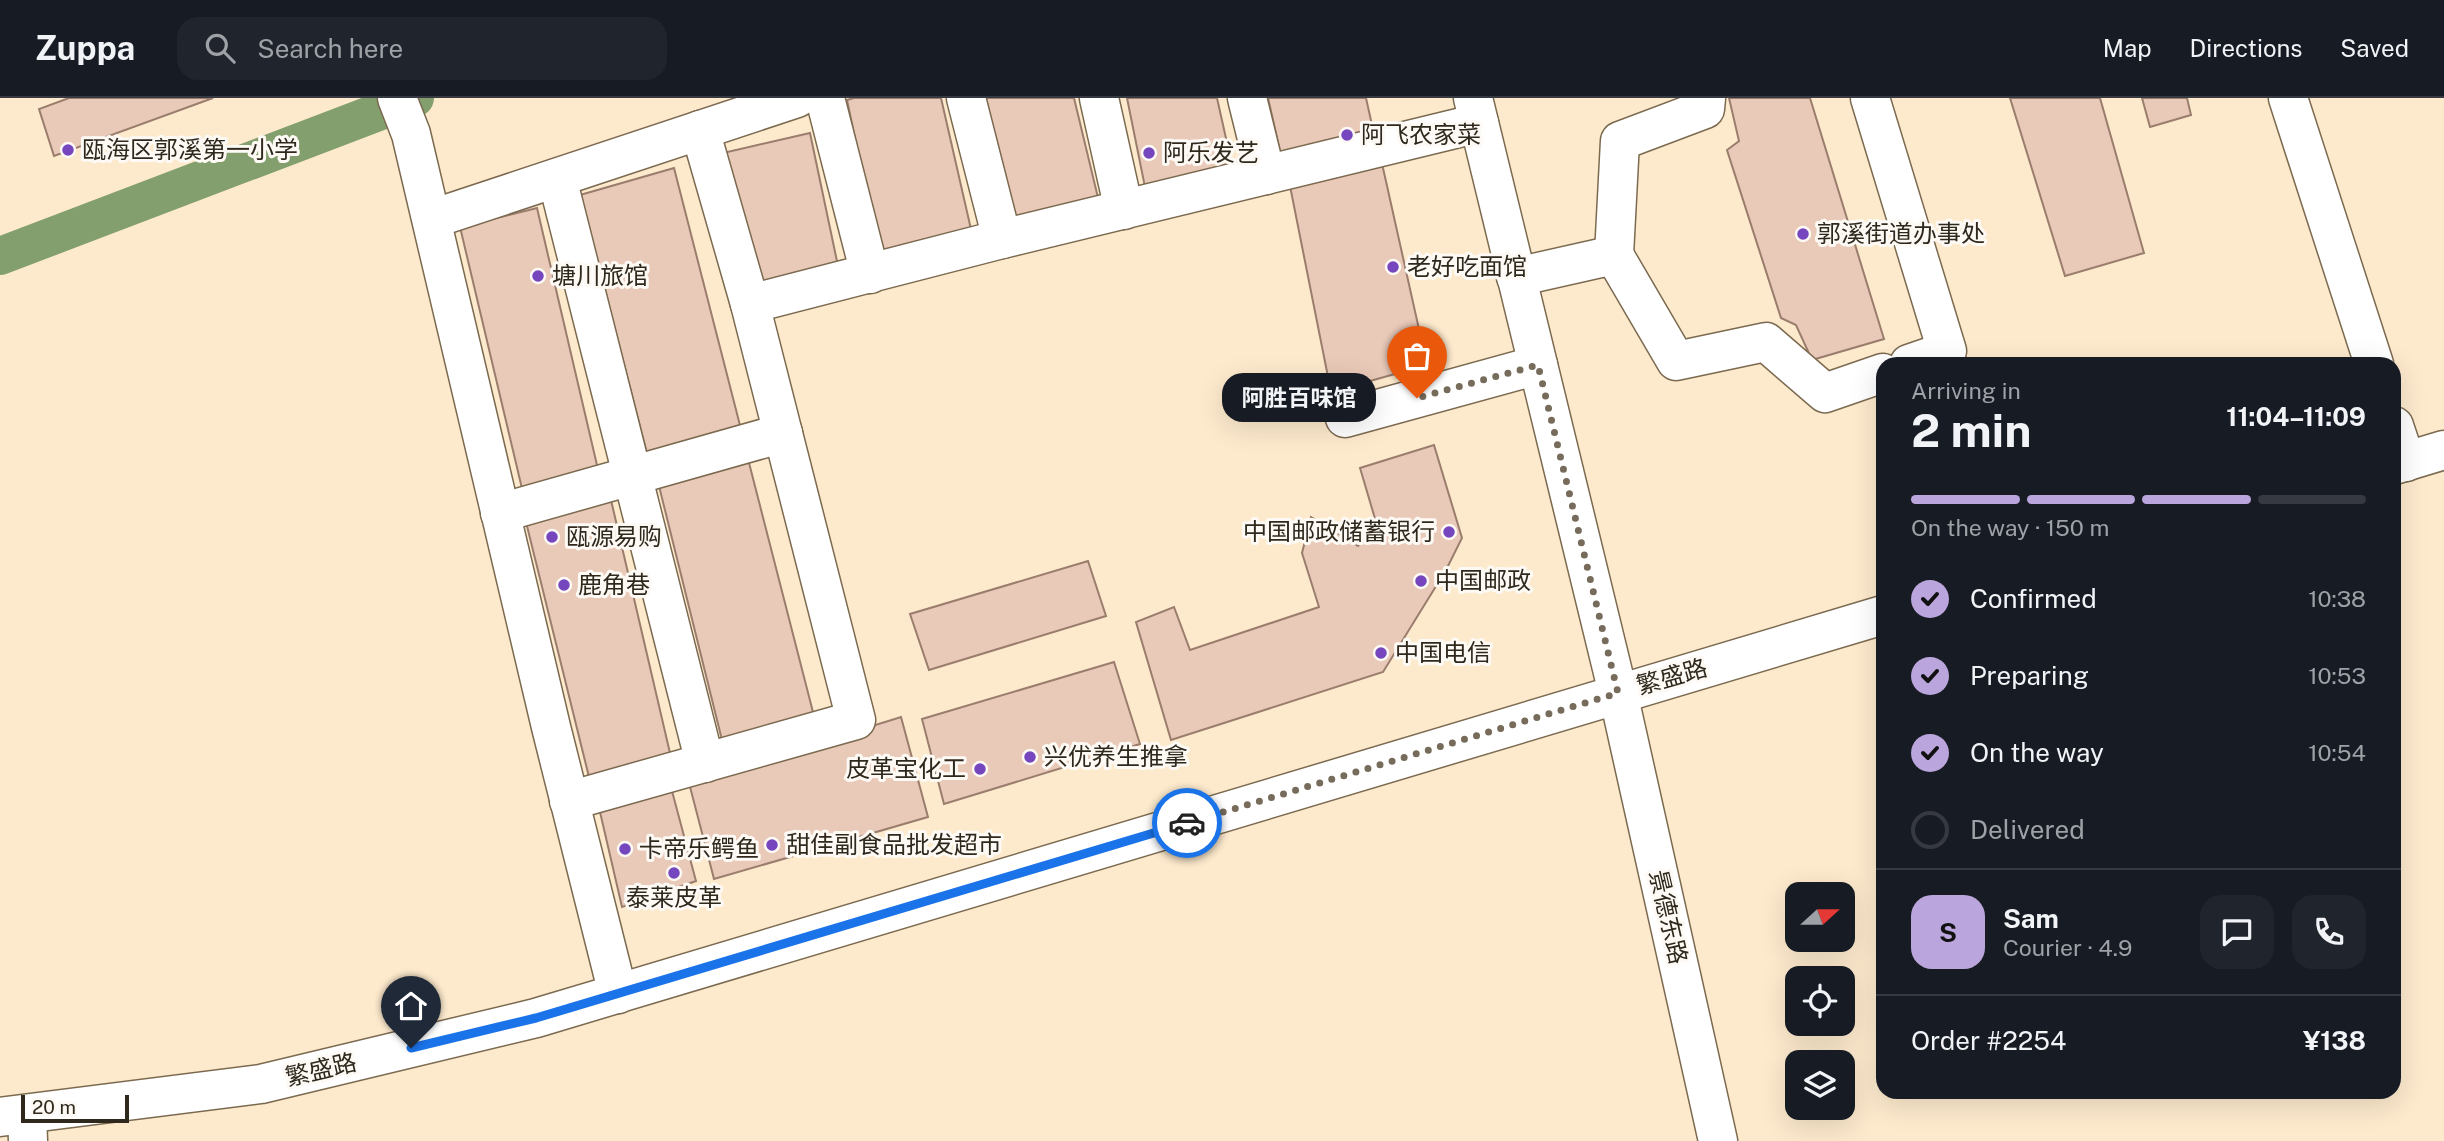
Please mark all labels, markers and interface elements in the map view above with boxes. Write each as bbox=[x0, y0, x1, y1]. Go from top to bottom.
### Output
search box bbox=[177, 17, 667, 80]
text: Zuppa bbox=[35, 29, 135, 67]
icon: search bbox=[201, 29, 239, 67]
text: Search here bbox=[257, 33, 403, 64]
text: Map bbox=[2103, 34, 2152, 62]
text: Directions bbox=[2190, 34, 2302, 62]
text: Saved bbox=[2340, 34, 2409, 62]
place label: 阿飞农家菜 bbox=[1361, 120, 1481, 148]
marker: 阿飞农家菜 bbox=[1339, 127, 1355, 143]
place label: 瓯海区郭溪第一小学 bbox=[82, 135, 298, 163]
place label: 阿乐发艺 bbox=[1163, 138, 1259, 166]
marker: 瓯海区郭溪第一小学 bbox=[60, 142, 76, 158]
marker: 阿乐发艺 bbox=[1141, 145, 1157, 161]
place label: 郭溪街道办事处 bbox=[1817, 219, 1985, 247]
marker: 郭溪街道办事处 bbox=[1795, 226, 1811, 242]
place label: 老好吃面馆 bbox=[1407, 252, 1527, 280]
marker: 老好吃面馆 bbox=[1385, 259, 1401, 275]
place label: 塘川旅馆 bbox=[552, 261, 648, 289]
marker: 塘川旅馆 bbox=[530, 268, 546, 284]
pin bbox=[1387, 326, 1447, 398]
icon: bag bbox=[1398, 337, 1436, 375]
callout: 阿胜百味馆 bbox=[1221, 374, 1375, 422]
text: Arriving in bbox=[1911, 377, 2021, 404]
text: 阿胜百味馆 bbox=[1242, 384, 1357, 411]
text: 11:04–11:09 bbox=[2226, 401, 2366, 432]
text: 2 min bbox=[1911, 403, 2031, 457]
text: On the way · 150 m bbox=[1911, 514, 2109, 541]
place label: 中国邮政储蓄银行 bbox=[1243, 517, 1435, 545]
place label: 瓯源易购 bbox=[566, 522, 662, 550]
marker: 中国邮政储蓄银行 bbox=[1441, 524, 1457, 540]
marker: 瓯源易购 bbox=[544, 529, 560, 545]
place label: 中国邮政 bbox=[1435, 566, 1531, 594]
place label: 鹿角巷 bbox=[578, 570, 650, 598]
marker: 中国邮政 bbox=[1413, 573, 1429, 589]
marker: 鹿角巷 bbox=[556, 577, 572, 593]
icon: check bbox=[1911, 580, 1949, 618]
text: Confirmed bbox=[1970, 583, 2097, 614]
text: 10:38 bbox=[2308, 585, 2366, 612]
place label: 中国电信 bbox=[1395, 638, 1491, 666]
marker: 中国电信 bbox=[1373, 645, 1389, 661]
street label: 繁盛路 bbox=[1633, 653, 1710, 699]
icon: check bbox=[1911, 657, 1949, 695]
text: Preparing bbox=[1970, 660, 2089, 691]
text: 10:53 bbox=[2308, 662, 2366, 689]
icon: check bbox=[1911, 734, 1949, 772]
text: On the way bbox=[1970, 737, 2104, 768]
text: 10:54 bbox=[2308, 739, 2366, 766]
place label: 兴优养生推拿 bbox=[1044, 742, 1188, 770]
marker: 兴优养生推拿 bbox=[1022, 749, 1038, 765]
place label: 皮革宝化工 bbox=[846, 754, 966, 782]
marker: 皮革宝化工 bbox=[972, 761, 988, 777]
courier bbox=[1152, 788, 1222, 858]
icon: car bbox=[1168, 804, 1206, 842]
text: Delivered bbox=[1970, 814, 2085, 845]
place label: 甜佳副食品批发超市 bbox=[786, 830, 1002, 858]
place label: 卡帝乐鳄鱼 bbox=[639, 834, 759, 862]
marker: 甜佳副食品批发超市 bbox=[764, 837, 780, 853]
marker: 卡帝乐鳄鱼 bbox=[617, 841, 633, 857]
marker: 泰莱皮革 bbox=[666, 865, 682, 881]
street label: 景德东路 bbox=[1645, 867, 1693, 967]
north arrow bbox=[1785, 882, 1855, 952]
map controls bbox=[1785, 882, 1855, 1120]
place label: 泰莱皮革 bbox=[626, 883, 722, 911]
button: chat bbox=[2200, 895, 2274, 969]
button: phone bbox=[2292, 895, 2366, 969]
text: Sam bbox=[2003, 903, 2059, 934]
text: S bbox=[1939, 917, 1957, 948]
text: Courier · 4.9 bbox=[2003, 934, 2132, 961]
button: locate bbox=[1785, 966, 1855, 1036]
pin bbox=[381, 976, 441, 1048]
icon: home bbox=[392, 987, 430, 1025]
text: Order #2254 bbox=[1911, 1025, 2066, 1056]
text: ¥138 bbox=[2303, 1025, 2366, 1056]
street label: 繁盛路 bbox=[283, 1047, 359, 1091]
button: layers bbox=[1785, 1050, 1855, 1120]
scale bar bbox=[21, 1092, 130, 1124]
text: 20 m bbox=[32, 1096, 76, 1118]

